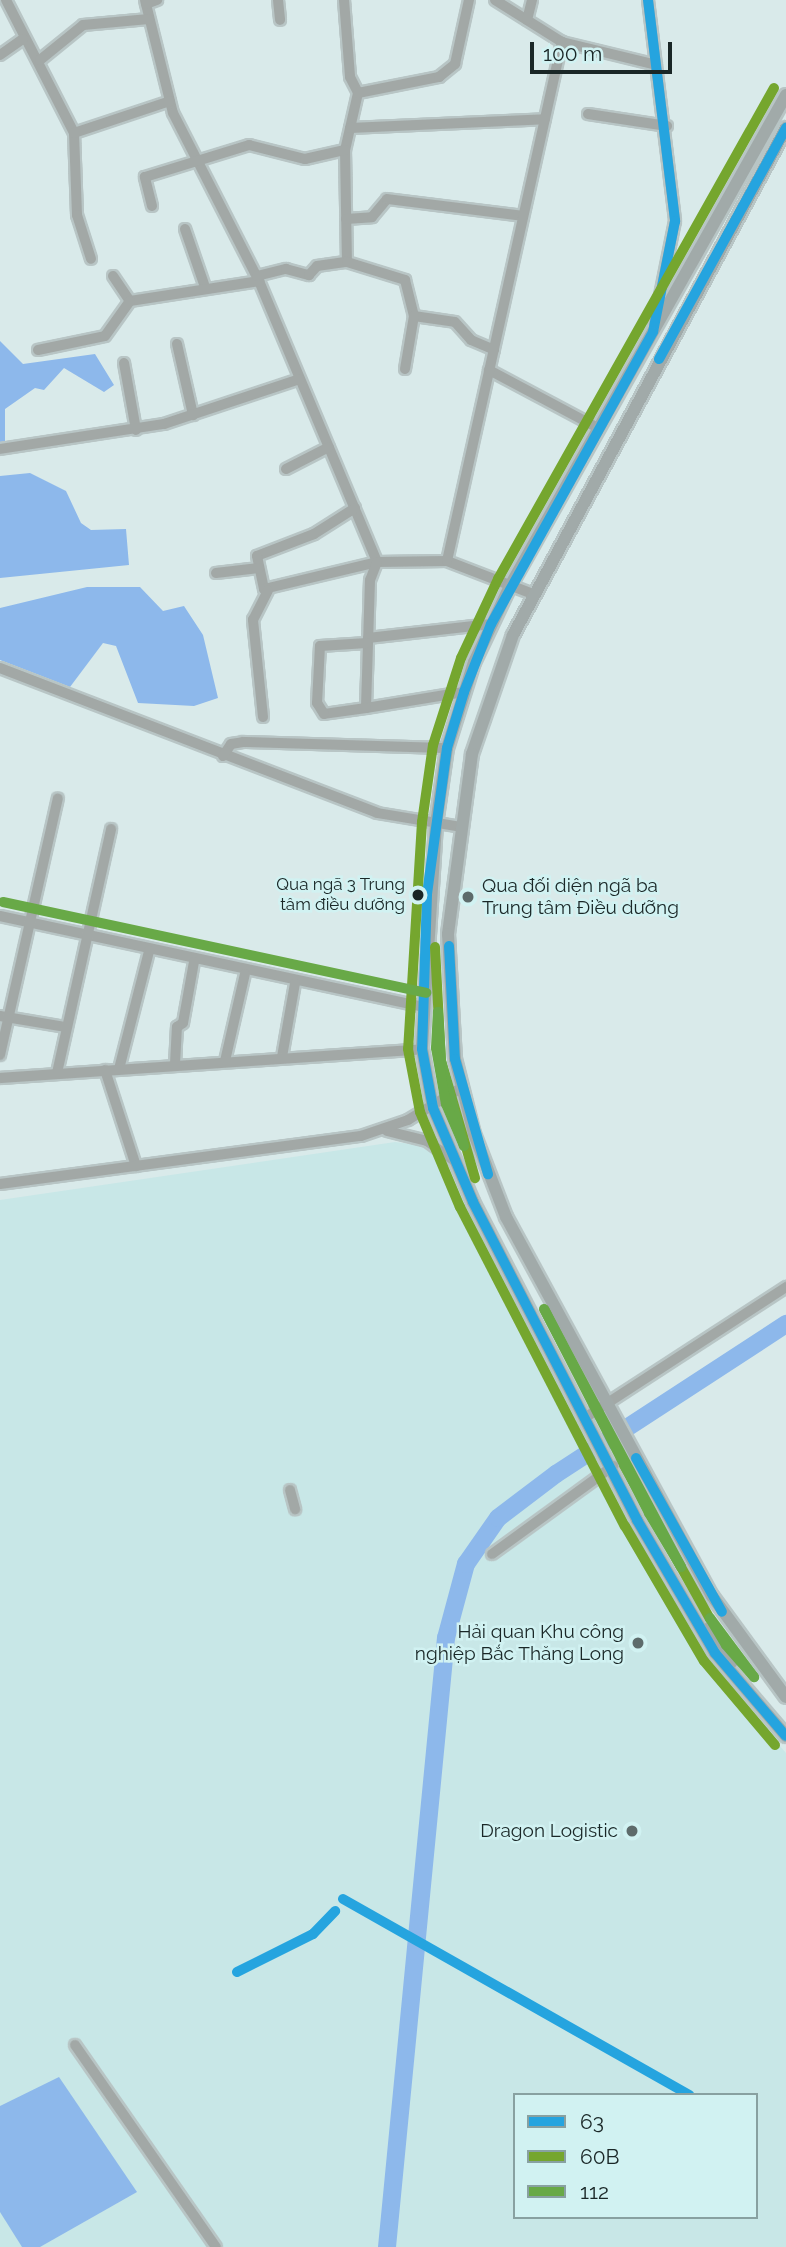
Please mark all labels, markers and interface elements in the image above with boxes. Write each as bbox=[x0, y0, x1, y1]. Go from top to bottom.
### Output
scale bar bbox=[534, 28, 676, 72]
text: 100 m bbox=[543, 41, 602, 66]
place label: Qua ngã 3 Trung tâm điều dưỡng bbox=[276, 875, 405, 915]
place label: Qua đối diện ngã ba Trung tâm Điều dưỡng bbox=[482, 875, 679, 919]
marker: Qua ngã 3 Trung tâm điều dưỡng bbox=[411, 888, 425, 902]
marker: Qua đối diện ngã ba Trung tâm Điều dưỡng bbox=[460, 889, 476, 905]
place label: Hải quan Khu công nghiệp Bắc Thăng Long bbox=[414, 1621, 624, 1665]
marker: Hải quan Khu công nghiệp Bắc Thăng Long bbox=[630, 1635, 646, 1651]
place label: Dragon Logistic bbox=[480, 1820, 618, 1842]
marker: Dragon Logistic bbox=[624, 1823, 640, 1839]
legend bbox=[513, 2093, 758, 2219]
text: 63 bbox=[580, 2109, 604, 2134]
text: 60B bbox=[580, 2144, 620, 2169]
text: 112 bbox=[580, 2179, 609, 2204]

